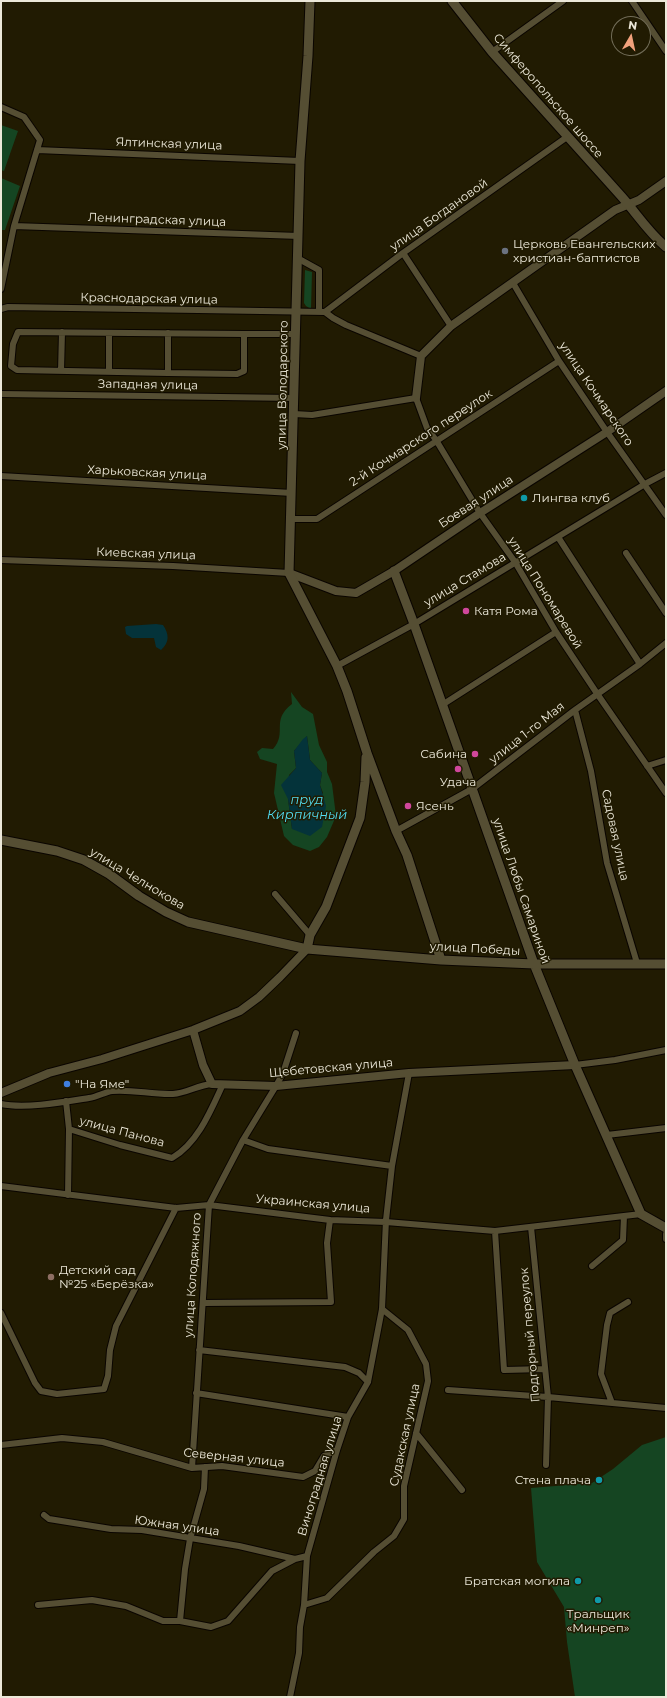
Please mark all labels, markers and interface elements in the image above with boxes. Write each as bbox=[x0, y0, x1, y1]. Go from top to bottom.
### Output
north arrow bbox=[611, 16, 651, 56]
text: N bbox=[627, 18, 638, 33]
street label: Симферопольское шоссе bbox=[490, 31, 606, 161]
street label: Ялтинская улица bbox=[115, 135, 223, 153]
street label: улица Богдановой bbox=[387, 176, 491, 254]
street label: Ленинградская улица bbox=[88, 210, 226, 230]
place label: Церковь Евангельских христиан-баптистов bbox=[513, 237, 656, 265]
marker: Церковь Евангельских христиан-баптистов bbox=[500, 246, 510, 256]
street label: Краснодарская улица bbox=[80, 291, 218, 307]
street label: улица Володарского bbox=[275, 320, 291, 450]
street label: улица Кочмарского bbox=[556, 339, 636, 449]
street label: Западная улица bbox=[98, 377, 198, 393]
street label: 2-й Кочмарского переулок bbox=[347, 386, 495, 490]
street label: Харьковская улица bbox=[87, 463, 207, 483]
street label: Боевая улица bbox=[436, 473, 516, 531]
place label: Лингва клуб bbox=[532, 491, 610, 505]
marker: Лингва клуб bbox=[519, 493, 529, 503]
street label: улица Пономаревой bbox=[505, 534, 585, 652]
street label: Киевская улица bbox=[96, 545, 196, 563]
street label: улица Стамова bbox=[421, 550, 509, 610]
place label: Катя Рома bbox=[474, 604, 538, 618]
marker: Катя Рома bbox=[461, 606, 471, 616]
street label: улица 1-го Мая bbox=[487, 699, 567, 767]
place label: Сабина bbox=[420, 747, 467, 761]
marker: Сабина bbox=[470, 749, 480, 759]
marker: Удача bbox=[453, 764, 463, 774]
place label: Удача bbox=[440, 775, 476, 789]
street label: Садовая улица bbox=[598, 788, 632, 882]
water label: пруд Кирпичный bbox=[267, 792, 347, 823]
place label: Ясень bbox=[416, 799, 454, 813]
marker: Ясень bbox=[403, 801, 413, 811]
street label: улица Любы Самариной bbox=[489, 816, 553, 966]
street label: улица Челнокова bbox=[87, 845, 187, 913]
street label: улица Победы bbox=[429, 939, 521, 959]
street label: Щебетовская улица bbox=[268, 1055, 394, 1081]
place label: "На Яме" bbox=[75, 1077, 129, 1091]
marker: "На Яме" bbox=[62, 1079, 72, 1089]
street label: улица Панова bbox=[78, 1114, 166, 1150]
street label: Украинская улица bbox=[255, 1192, 371, 1216]
street label: улица Колодяжного bbox=[181, 1212, 205, 1338]
place label: Детский сад №25 «Берёзка» bbox=[59, 1263, 154, 1291]
street label: Подгорный переулок bbox=[517, 1267, 543, 1403]
marker: Детский сад №25 «Берёзка» bbox=[46, 1272, 56, 1282]
street label: Судакская улица bbox=[387, 1382, 423, 1488]
street label: Виноградная улица bbox=[295, 1414, 345, 1538]
street label: Северная улица bbox=[183, 1446, 285, 1470]
place label: Стена плача bbox=[515, 1473, 591, 1487]
marker: Стена плача bbox=[594, 1475, 604, 1485]
street label: Южная улица bbox=[133, 1513, 221, 1539]
place label: Братская могила bbox=[464, 1574, 570, 1588]
marker: Братская могила bbox=[573, 1576, 583, 1586]
marker: Тральщик «Минреп» bbox=[593, 1595, 603, 1605]
place label: Тральщик «Минреп» bbox=[566, 1607, 630, 1635]

